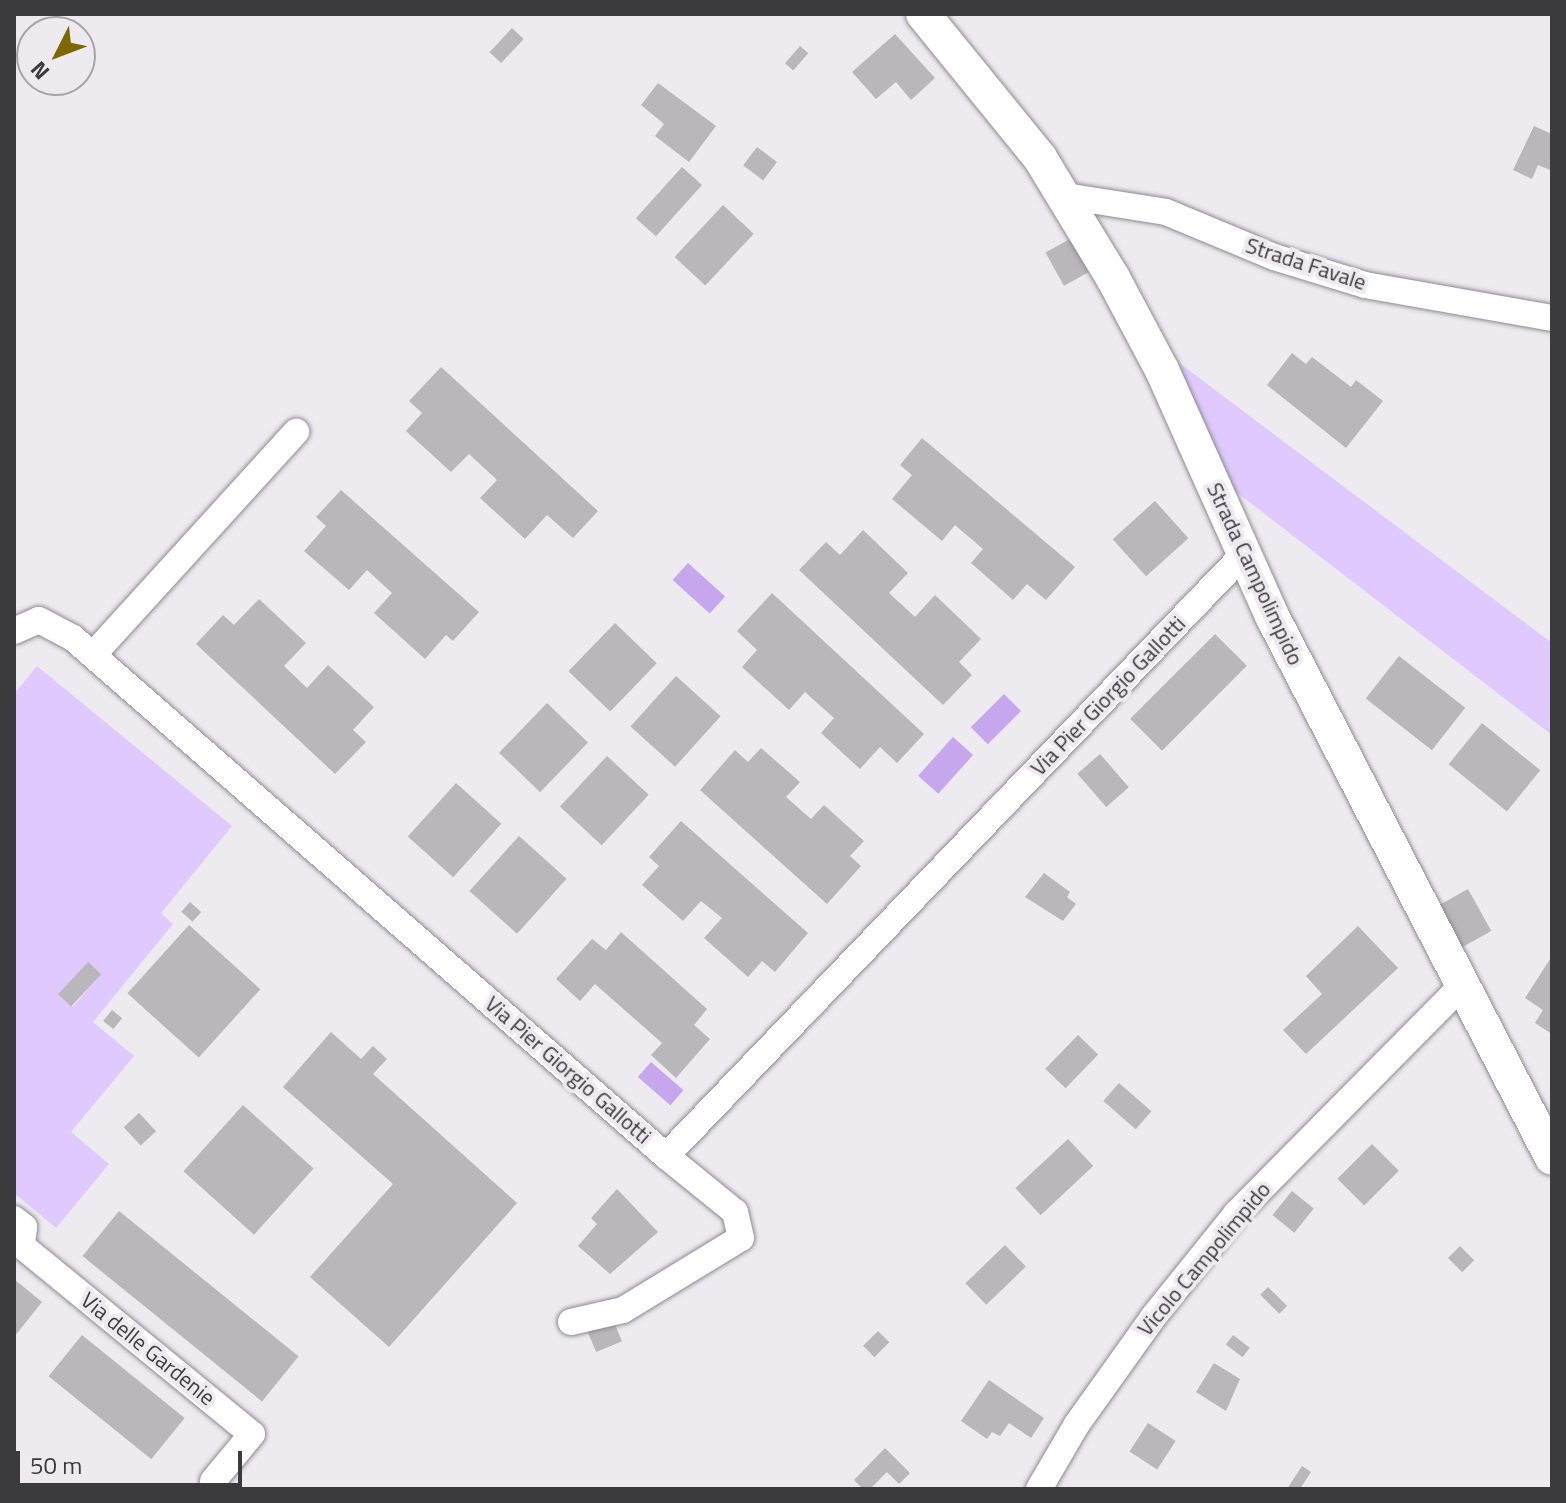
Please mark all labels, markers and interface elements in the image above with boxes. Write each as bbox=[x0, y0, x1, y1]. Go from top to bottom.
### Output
north arrow bbox=[16, 16, 96, 96]
text: N bbox=[22, 54, 57, 88]
street label: Strada Favale bbox=[1242, 232, 1370, 296]
street label: Strada Campolimpido bbox=[1201, 479, 1309, 669]
street label: Via Pier Giorgio Gallotti bbox=[1025, 611, 1191, 781]
street label: Via Pier Giorgio Gallotti bbox=[480, 991, 656, 1149]
street label: Vicolo Campolimpido bbox=[1132, 1177, 1276, 1341]
street label: Via delle Gardenie bbox=[76, 1287, 220, 1411]
scale bar bbox=[20, 1435, 246, 1485]
text: 50 m bbox=[30, 1447, 82, 1483]

